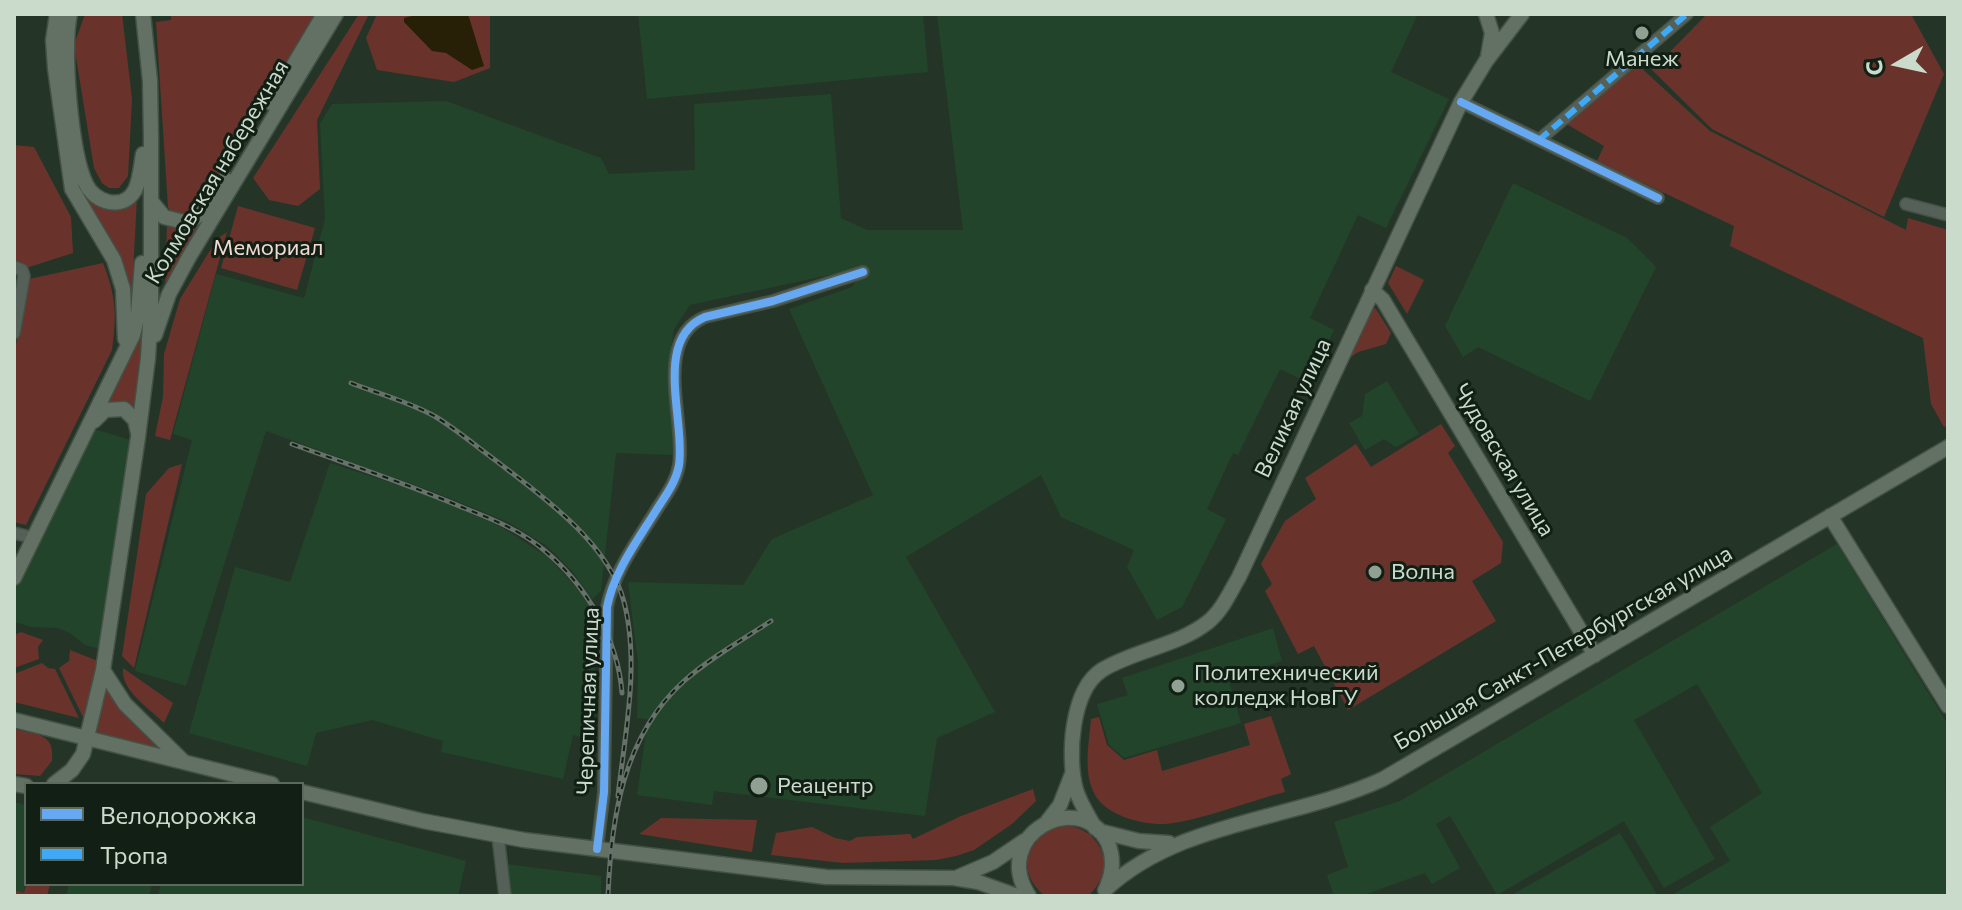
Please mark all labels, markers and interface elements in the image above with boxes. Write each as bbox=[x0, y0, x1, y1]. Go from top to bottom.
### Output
marker: Манеж bbox=[1633, 24, 1651, 42]
north arrow bbox=[1858, 24, 1938, 104]
place label: Манеж bbox=[1605, 46, 1679, 72]
street label: Колмовская набережная bbox=[140, 55, 294, 289]
text: С bbox=[1859, 58, 1888, 77]
park label: Мемориал bbox=[213, 235, 323, 261]
street label: Великая улица bbox=[1249, 334, 1337, 482]
street label: Чудовская улица bbox=[1448, 379, 1560, 541]
street label: Большая Санкт-Петербургская улица bbox=[1389, 540, 1737, 756]
place label: Волна bbox=[1391, 559, 1455, 585]
marker: Волна bbox=[1366, 563, 1384, 581]
street label: Черепичная улица bbox=[572, 607, 604, 795]
place label: Политехнический колледж НовГУ bbox=[1194, 660, 1379, 712]
marker: Политехнический колледж НовГУ bbox=[1169, 677, 1187, 695]
place label: Реацентр bbox=[777, 773, 874, 799]
marker: Реацентр bbox=[748, 775, 770, 797]
legend bbox=[24, 782, 304, 886]
text: Велодорожка bbox=[100, 800, 257, 829]
text: Тропа bbox=[100, 840, 168, 869]

